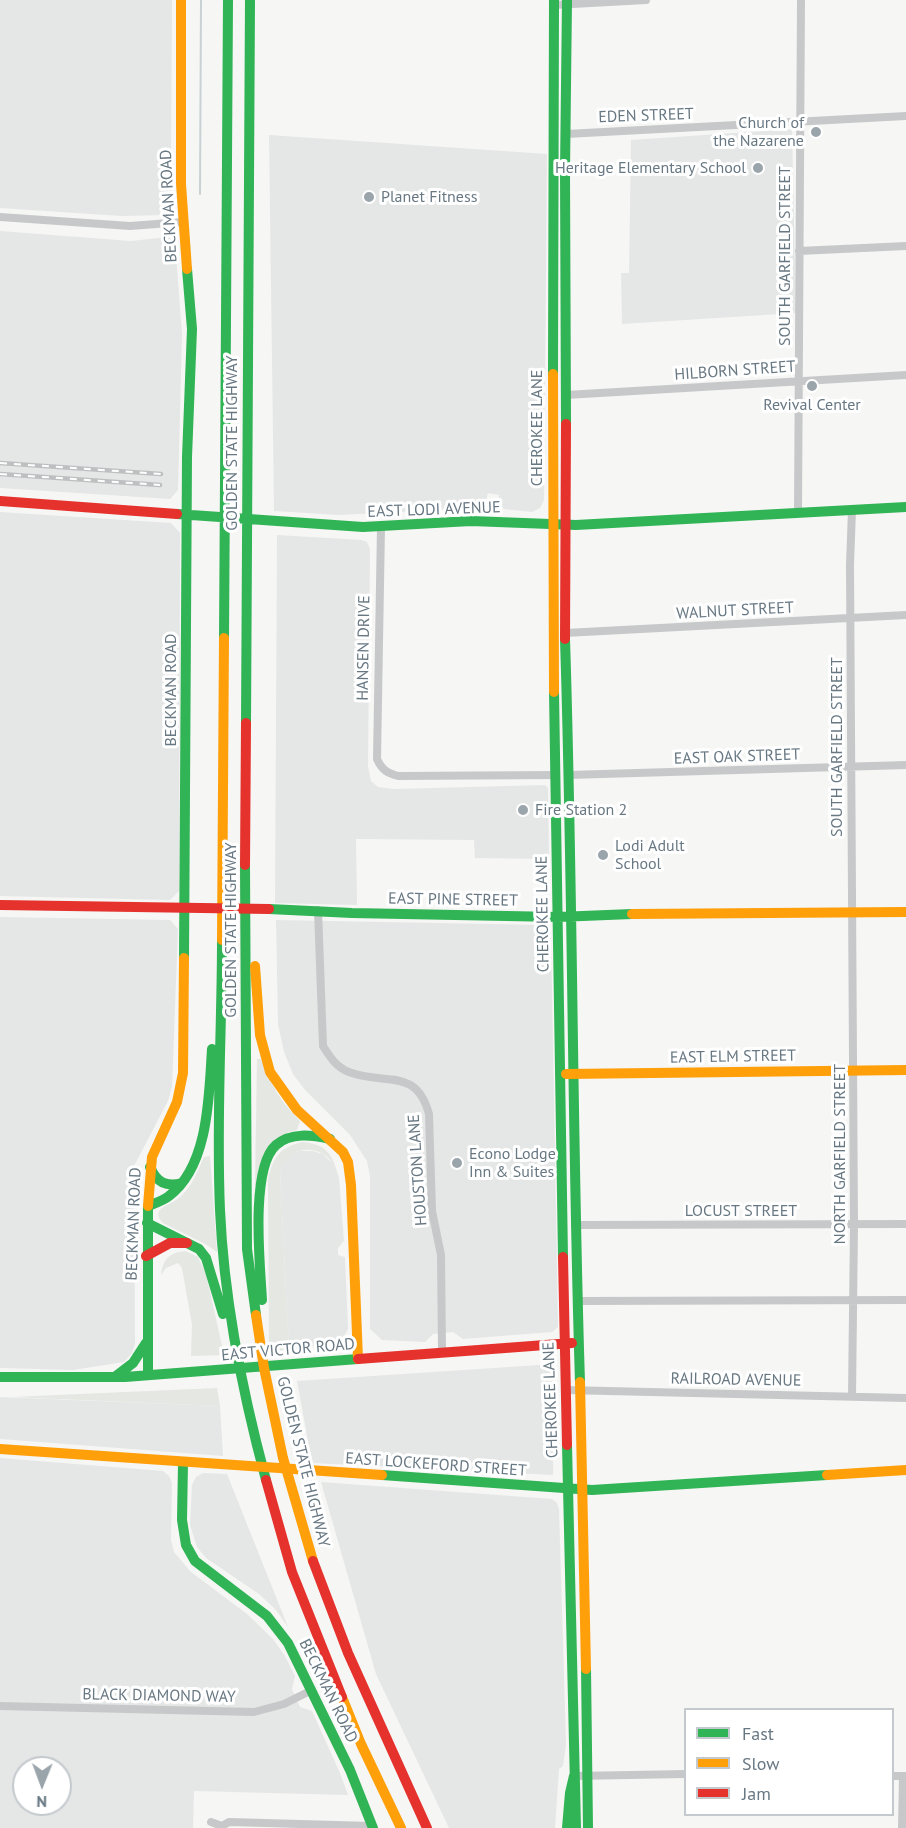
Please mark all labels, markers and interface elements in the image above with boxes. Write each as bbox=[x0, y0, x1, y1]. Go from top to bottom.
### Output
street label: EDEN STREET bbox=[598, 105, 694, 127]
place label: Church of the Nazarene bbox=[713, 113, 804, 151]
marker: Church of the Nazarene bbox=[809, 125, 823, 139]
street label: BECKMAN ROAD bbox=[156, 149, 182, 263]
place label: Heritage Elementary School bbox=[555, 158, 746, 178]
marker: Heritage Elementary School bbox=[751, 161, 765, 175]
street label: SOUTH GARFIELD STREET bbox=[775, 166, 795, 346]
place label: Planet Fitness bbox=[381, 187, 477, 207]
marker: Planet Fitness bbox=[362, 190, 376, 204]
street label: GOLDEN STATE HIGHWAY bbox=[222, 355, 242, 531]
street label: HILBORN STREET bbox=[674, 357, 796, 385]
street label: CHEROKEE LANE bbox=[527, 370, 547, 486]
marker: Revival Center bbox=[805, 379, 819, 393]
place label: Revival Center bbox=[763, 395, 861, 415]
street label: EAST LODI AVENUE bbox=[367, 498, 501, 522]
street label: HANSEN DRIVE bbox=[353, 595, 375, 701]
street label: WALNUT STREET bbox=[676, 598, 794, 624]
street label: BECKMAN ROAD bbox=[161, 633, 181, 747]
street label: SOUTH GARFIELD STREET bbox=[827, 657, 847, 837]
street label: EAST OAK STREET bbox=[673, 745, 801, 769]
place label: Fire Station 2 bbox=[535, 800, 627, 820]
marker: Fire Station 2 bbox=[516, 803, 530, 817]
place label: Lodi Adult School bbox=[615, 836, 685, 874]
street label: GOLDEN STATE HIGHWAY bbox=[221, 842, 241, 1018]
marker: Lodi Adult School bbox=[596, 848, 610, 862]
street label: CHEROKEE LANE bbox=[532, 856, 554, 972]
street label: EAST PINE STREET bbox=[388, 889, 518, 911]
street label: EAST ELM STREET bbox=[670, 1046, 796, 1068]
street label: NORTH GARFIELD STREET bbox=[830, 1064, 850, 1244]
street label: HOUSTON LANE bbox=[405, 1114, 431, 1226]
place label: Econo Lodge Inn & Suites bbox=[469, 1144, 556, 1182]
marker: Econo Lodge Inn & Suites bbox=[450, 1156, 464, 1170]
street label: BECKMAN ROAD bbox=[122, 1167, 146, 1281]
street label: LOCUST STREET bbox=[685, 1201, 797, 1221]
street label: EAST VICTOR ROAD bbox=[220, 1335, 356, 1365]
street label: CHEROKEE LANE bbox=[539, 1341, 563, 1459]
street label: RAILROAD AVENUE bbox=[670, 1369, 802, 1391]
street label: GOLDEN STATE HIGHWAY bbox=[272, 1375, 334, 1549]
street label: EAST LOCKEFORD STREET bbox=[345, 1449, 527, 1481]
street label: BECKMAN ROAD bbox=[295, 1636, 361, 1746]
street label: BLACK DIAMOND WAY bbox=[82, 1685, 236, 1707]
legend bbox=[684, 1708, 894, 1816]
text: Fast bbox=[742, 1722, 774, 1745]
text: Slow bbox=[742, 1752, 780, 1775]
north arrow bbox=[12, 1756, 72, 1816]
text: Jam bbox=[742, 1782, 771, 1805]
text: N bbox=[36, 1792, 47, 1812]

